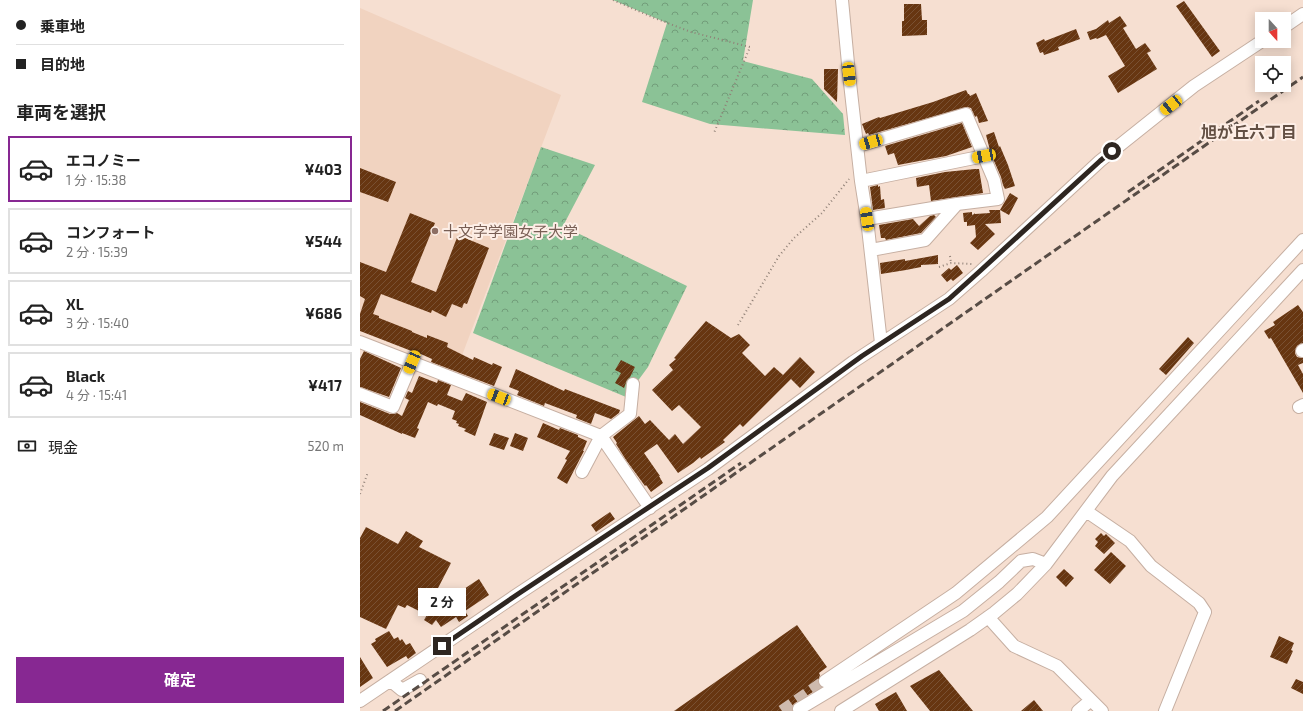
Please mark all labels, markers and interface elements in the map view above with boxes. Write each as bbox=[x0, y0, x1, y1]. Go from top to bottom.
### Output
north arrow bbox=[1255, 12, 1291, 48]
map controls bbox=[1255, 12, 1291, 92]
text: 乗車地 bbox=[40, 17, 85, 35]
text: 目的地 bbox=[40, 55, 85, 73]
button: locate bbox=[1255, 56, 1291, 92]
car bbox=[842, 61, 856, 87]
car bbox=[1158, 93, 1184, 117]
text: 車両を選択 bbox=[16, 101, 106, 123]
district label: 旭が丘六丁目 bbox=[1201, 122, 1297, 141]
car bbox=[858, 133, 884, 151]
route start bbox=[1103, 142, 1121, 160]
car bbox=[971, 148, 997, 164]
icon: car bbox=[18, 151, 54, 187]
text: エコノミー bbox=[66, 151, 141, 169]
text: ¥403 bbox=[305, 160, 342, 178]
text: 1 分 · 15:38 bbox=[66, 172, 126, 188]
car bbox=[859, 206, 875, 232]
place label: 十文字学園女子大学 bbox=[443, 222, 578, 240]
icon: car bbox=[18, 223, 54, 259]
text: コンフォート bbox=[66, 223, 156, 241]
marker: 十文字学園女子大学 bbox=[430, 226, 440, 236]
text: ¥544 bbox=[305, 232, 342, 250]
text: 2 分 · 15:39 bbox=[66, 244, 128, 260]
icon: car bbox=[18, 295, 54, 331]
text: XL bbox=[66, 295, 84, 313]
text: ¥686 bbox=[305, 304, 342, 322]
text: 3 分 · 15:40 bbox=[66, 315, 129, 331]
car bbox=[402, 349, 422, 375]
icon: car bbox=[18, 367, 54, 403]
text: Black bbox=[66, 367, 105, 385]
text: ¥417 bbox=[308, 376, 342, 394]
text: 4 分 · 15:41 bbox=[66, 387, 127, 403]
car bbox=[486, 387, 512, 407]
icon: cash bbox=[16, 435, 38, 457]
text: 現金 bbox=[48, 438, 78, 456]
text: 520 m bbox=[308, 438, 344, 454]
callout: 2 分 bbox=[418, 588, 466, 616]
text: 2 分 bbox=[430, 594, 454, 610]
route end bbox=[433, 637, 451, 655]
button: 確定 bbox=[16, 657, 344, 703]

